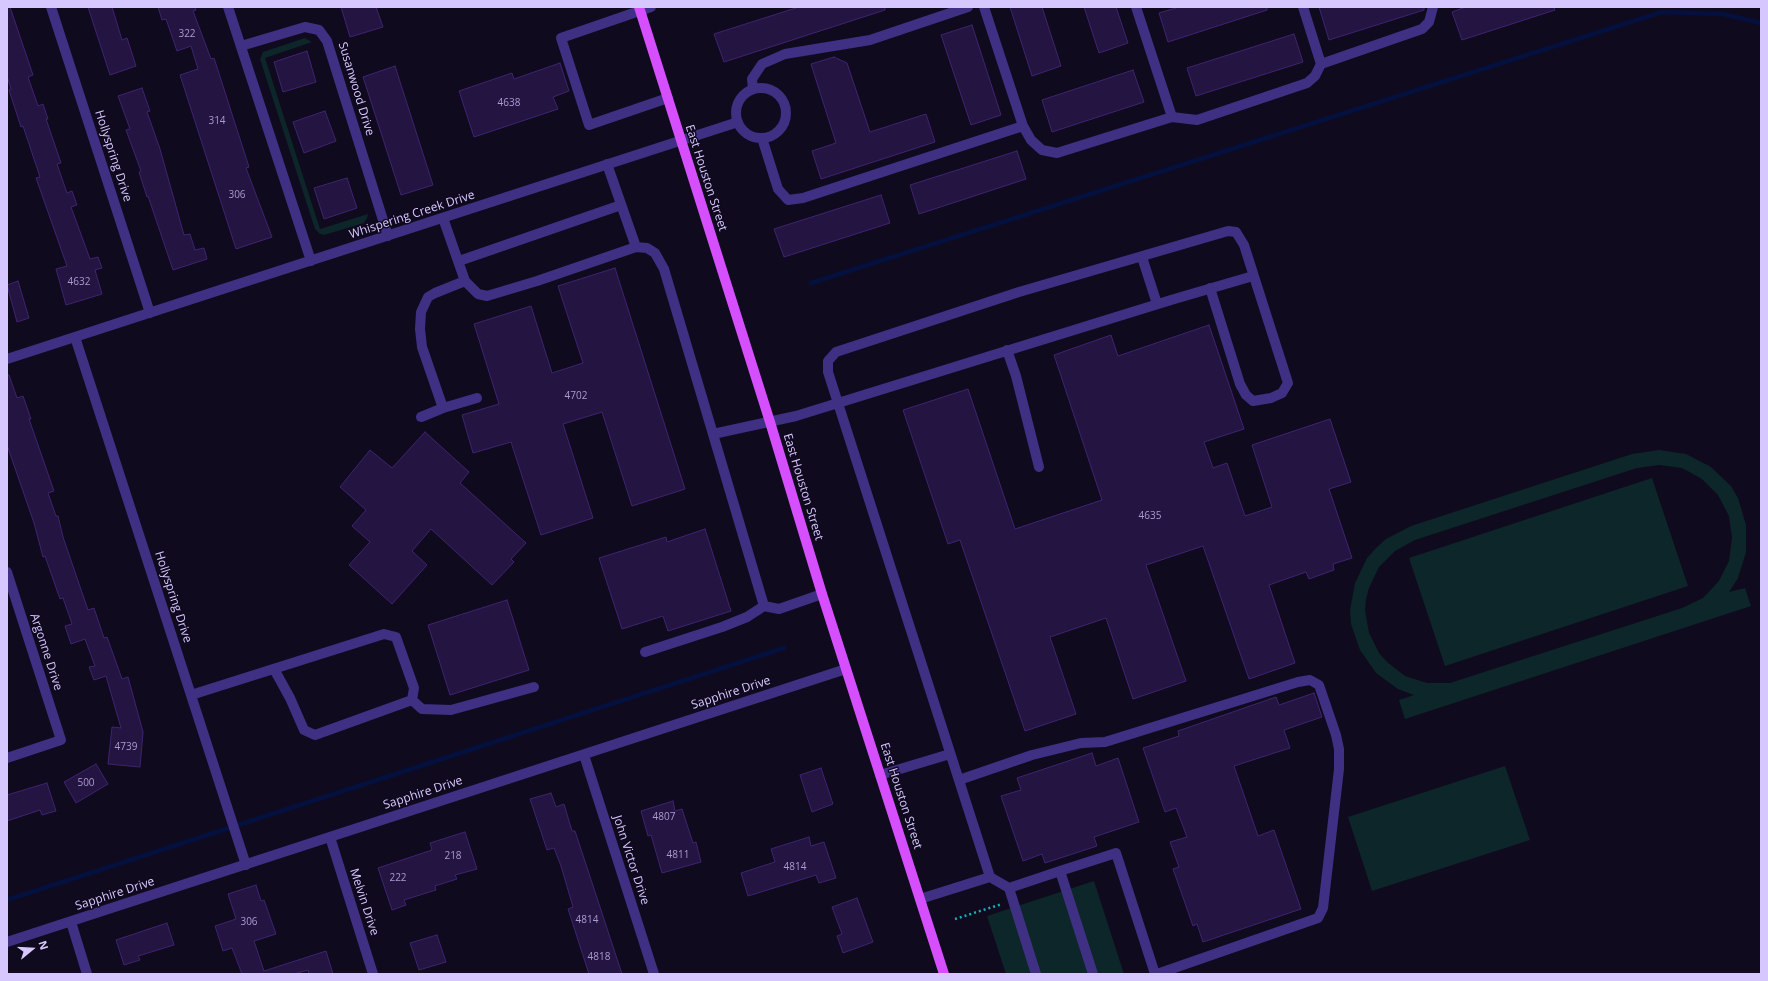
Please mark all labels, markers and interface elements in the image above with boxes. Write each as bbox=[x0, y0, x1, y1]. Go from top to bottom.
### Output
house number: 322 bbox=[178, 28, 196, 40]
street label: Susanwood Drive bbox=[335, 40, 377, 138]
house number: 4638 bbox=[498, 97, 520, 109]
street label: Hollyspring Drive bbox=[91, 108, 135, 204]
house number: 314 bbox=[208, 115, 226, 127]
street label: East Houston Street bbox=[682, 123, 730, 233]
street label: Whispering Creek Drive bbox=[348, 188, 476, 242]
house number: 306 bbox=[228, 189, 246, 201]
house number: 4632 bbox=[68, 276, 90, 288]
house number: 4702 bbox=[565, 390, 587, 402]
street label: East Houston Street bbox=[780, 432, 826, 542]
house number: 4635 bbox=[1139, 510, 1161, 522]
street label: Hollyspring Drive bbox=[151, 549, 195, 645]
street label: Argonne Drive bbox=[27, 612, 65, 692]
street label: Sapphire Drive bbox=[690, 673, 772, 713]
house number: 4739 bbox=[115, 741, 137, 753]
street label: East Houston Street bbox=[877, 741, 925, 851]
street label: Sapphire Drive bbox=[382, 773, 464, 813]
house number: 500 bbox=[77, 777, 95, 789]
house number: 4807 bbox=[653, 811, 675, 823]
street label: John Victor Drive bbox=[610, 814, 652, 906]
house number: 4811 bbox=[667, 849, 689, 861]
house number: 218 bbox=[444, 850, 462, 862]
house number: 4814 bbox=[784, 861, 806, 873]
street label: Melvin Drive bbox=[346, 867, 382, 937]
house number: 222 bbox=[389, 872, 407, 884]
street label: Sapphire Drive bbox=[74, 874, 156, 914]
house number: 4814 bbox=[576, 914, 598, 926]
house number: 306 bbox=[240, 916, 258, 928]
north arrow bbox=[12, 929, 52, 969]
text: N bbox=[35, 939, 52, 952]
house number: 4818 bbox=[588, 951, 610, 963]

